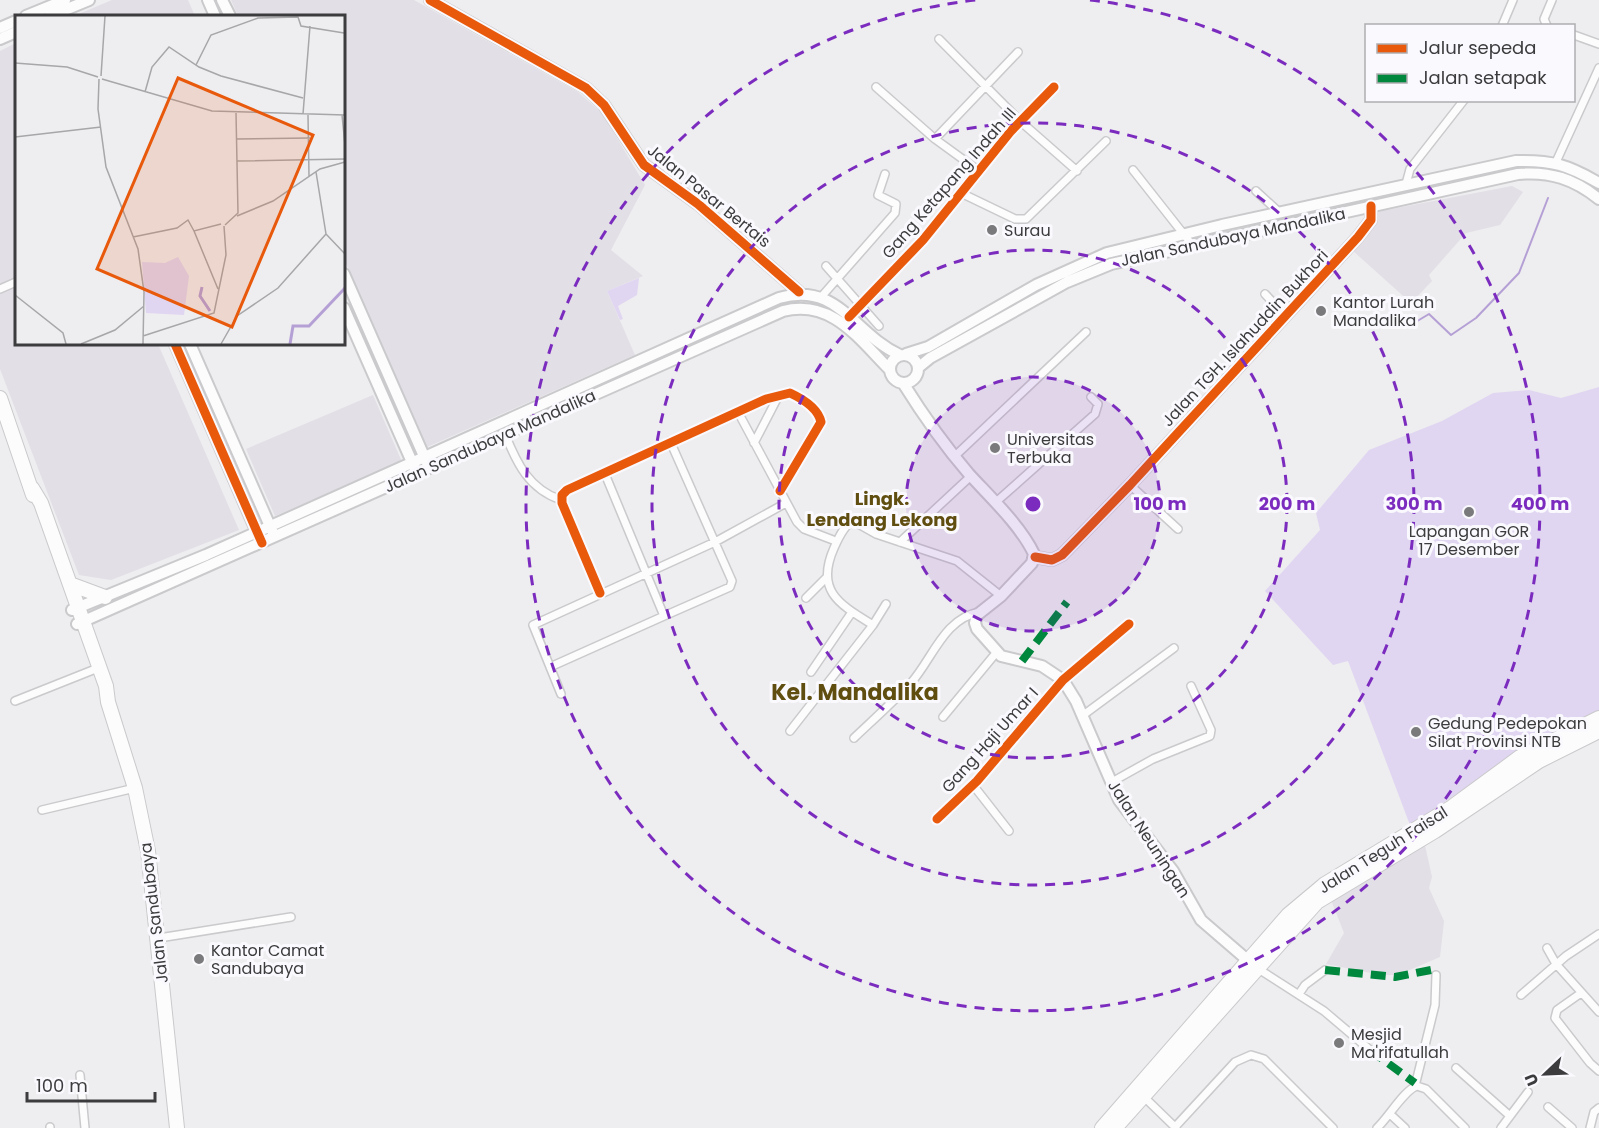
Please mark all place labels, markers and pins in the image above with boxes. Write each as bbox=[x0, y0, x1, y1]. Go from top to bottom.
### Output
place label: Surau bbox=[1004, 219, 1051, 242]
marker: Surau bbox=[985, 223, 999, 237]
place label: Kantor Lurah Mandalika bbox=[1333, 291, 1434, 332]
marker: Kantor Lurah Mandalika bbox=[1314, 304, 1328, 318]
place label: Universitas Terbuka bbox=[1007, 428, 1094, 469]
marker: Universitas Terbuka bbox=[988, 441, 1002, 455]
centre of rings bbox=[1023, 494, 1043, 514]
marker: Lapangan GOR 17 Desember bbox=[1462, 505, 1476, 519]
place label: Lapangan GOR 17 Desember bbox=[1409, 520, 1529, 561]
place label: Gedung Pedepokan Silat Provinsi NTB bbox=[1428, 712, 1587, 753]
marker: Gedung Pedepokan Silat Provinsi NTB bbox=[1409, 725, 1423, 739]
place label: Kantor Camat Sandubaya bbox=[211, 939, 324, 980]
marker: Kantor Camat Sandubaya bbox=[192, 952, 206, 966]
place label: Mesjid Ma'rifatullah bbox=[1351, 1023, 1449, 1064]
marker: Mesjid Ma'rifatullah bbox=[1332, 1036, 1346, 1050]

